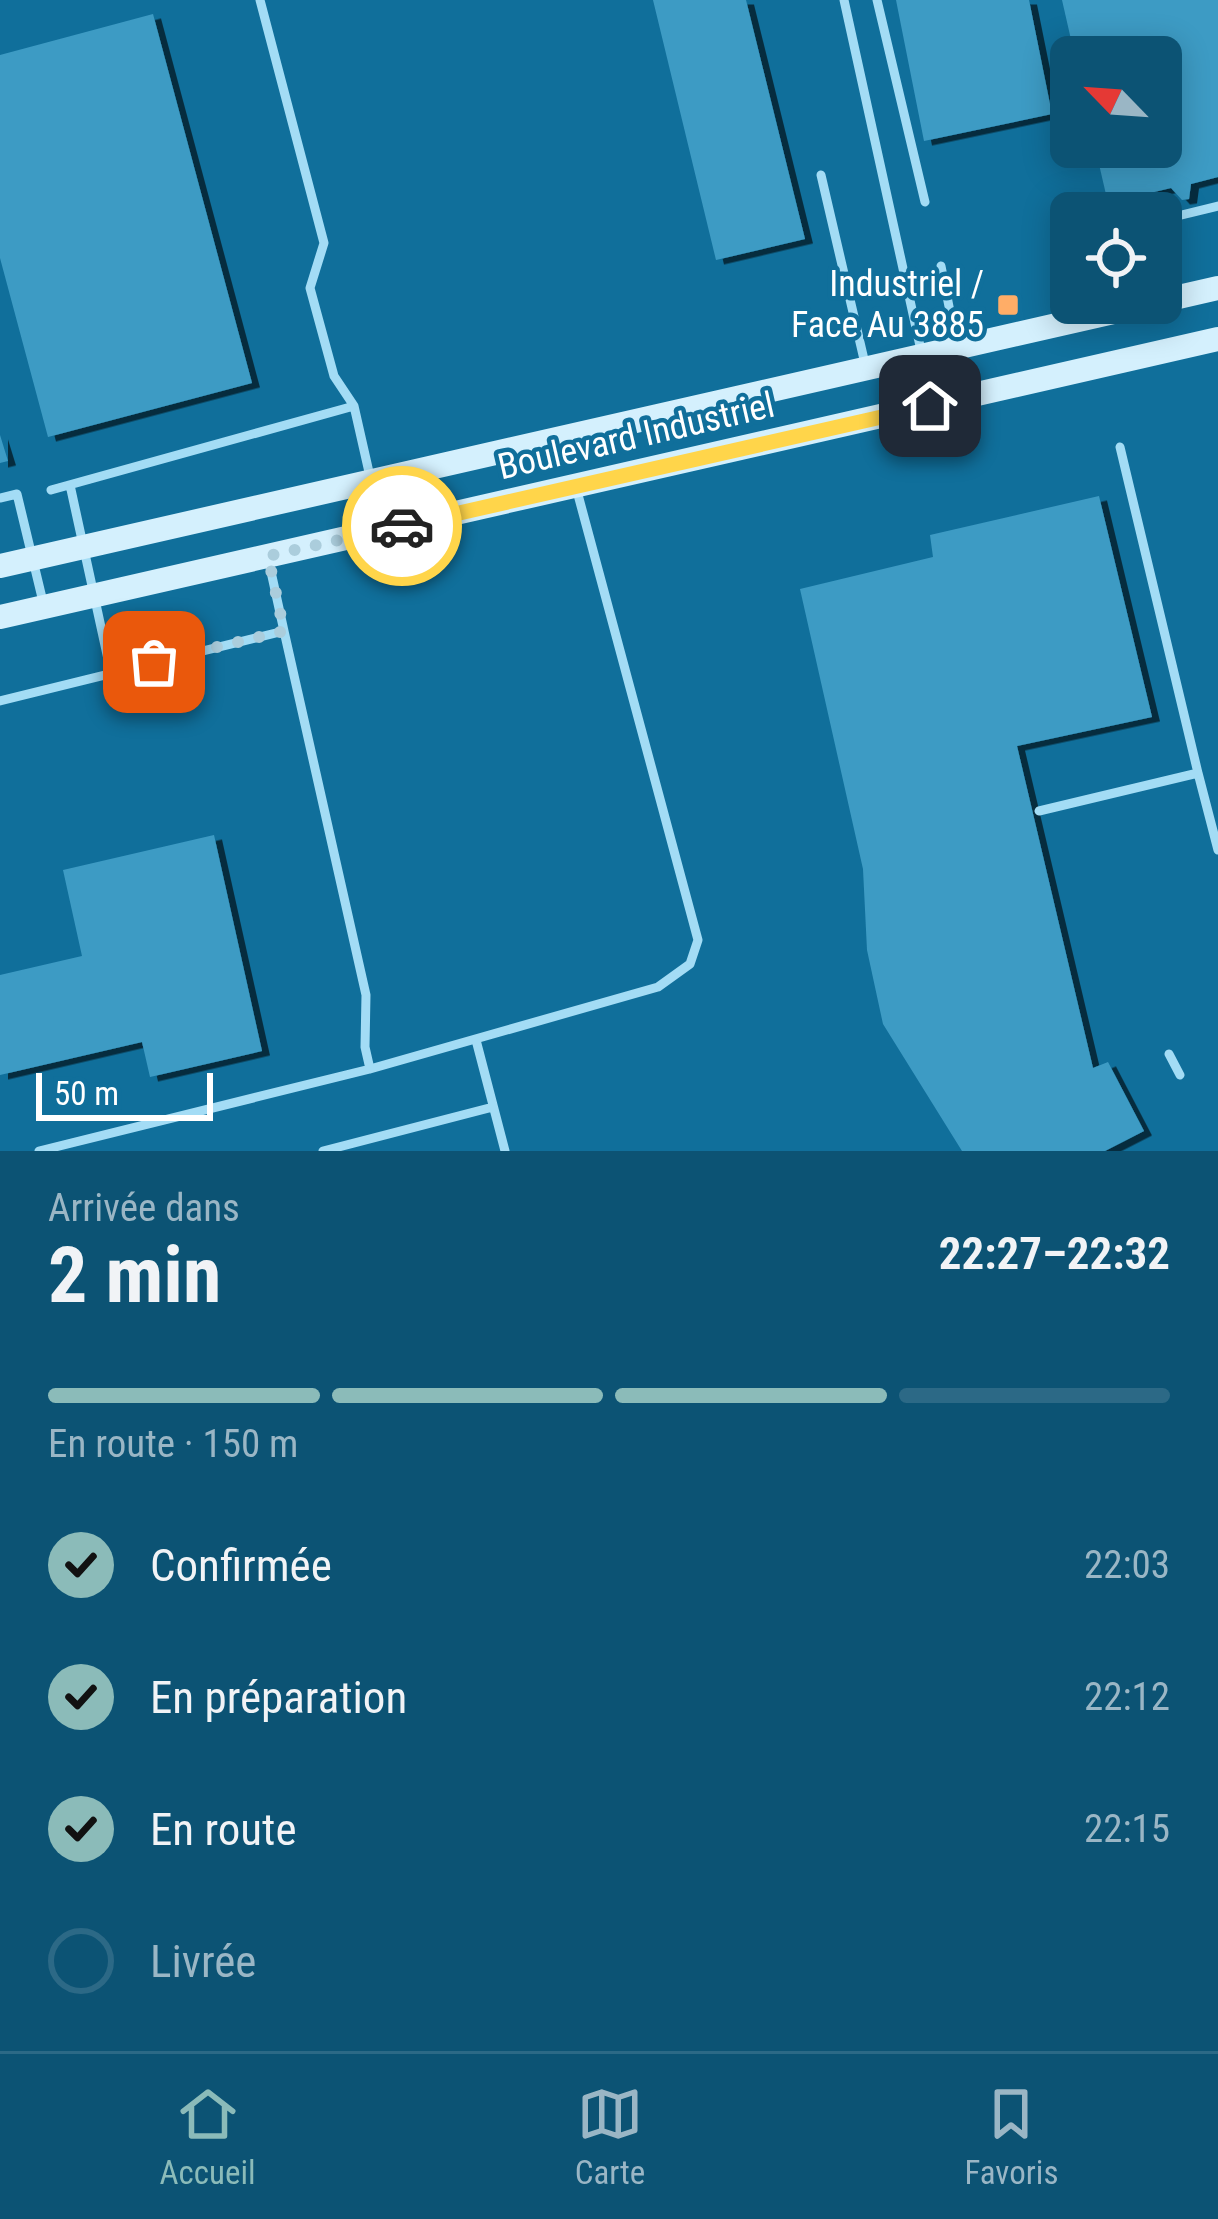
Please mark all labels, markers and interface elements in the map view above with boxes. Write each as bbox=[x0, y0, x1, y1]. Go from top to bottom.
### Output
north arrow bbox=[1050, 36, 1182, 168]
map controls bbox=[1050, 36, 1182, 324]
button: locate bbox=[1050, 192, 1182, 324]
place label: Industriel / Face Au 3885 bbox=[791, 263, 984, 346]
marker: Industriel / Face Au 3885 bbox=[995, 292, 1021, 318]
pin bbox=[879, 355, 981, 457]
icon: home bbox=[897, 373, 963, 439]
street label: Boulevard Industriel bbox=[494, 384, 778, 488]
courier bbox=[342, 466, 462, 586]
icon: car bbox=[369, 493, 435, 559]
pin bbox=[103, 611, 205, 713]
icon: bag bbox=[121, 629, 187, 695]
scale bar bbox=[36, 1067, 213, 1120]
text: 50 m bbox=[54, 1074, 119, 1113]
text: Arrivée dans bbox=[48, 1185, 240, 1231]
text: 22:27–22:32 bbox=[939, 1227, 1170, 1280]
text: 2 min bbox=[48, 1230, 221, 1321]
text: En route · 150 m bbox=[48, 1421, 298, 1467]
icon: check bbox=[48, 1532, 114, 1598]
text: Confirmée bbox=[150, 1539, 332, 1592]
text: 22:03 bbox=[1084, 1542, 1170, 1588]
icon: check bbox=[48, 1664, 114, 1730]
text: En préparation bbox=[150, 1671, 407, 1724]
text: 22:12 bbox=[1084, 1674, 1170, 1720]
icon: check bbox=[48, 1796, 114, 1862]
text: En route bbox=[150, 1803, 297, 1856]
text: 22:15 bbox=[1084, 1806, 1170, 1852]
text: Livrée bbox=[150, 1935, 256, 1988]
tab: Accueil bbox=[160, 2081, 256, 2192]
tab: Carte bbox=[575, 2081, 645, 2192]
tab: Favoris bbox=[964, 2081, 1058, 2192]

